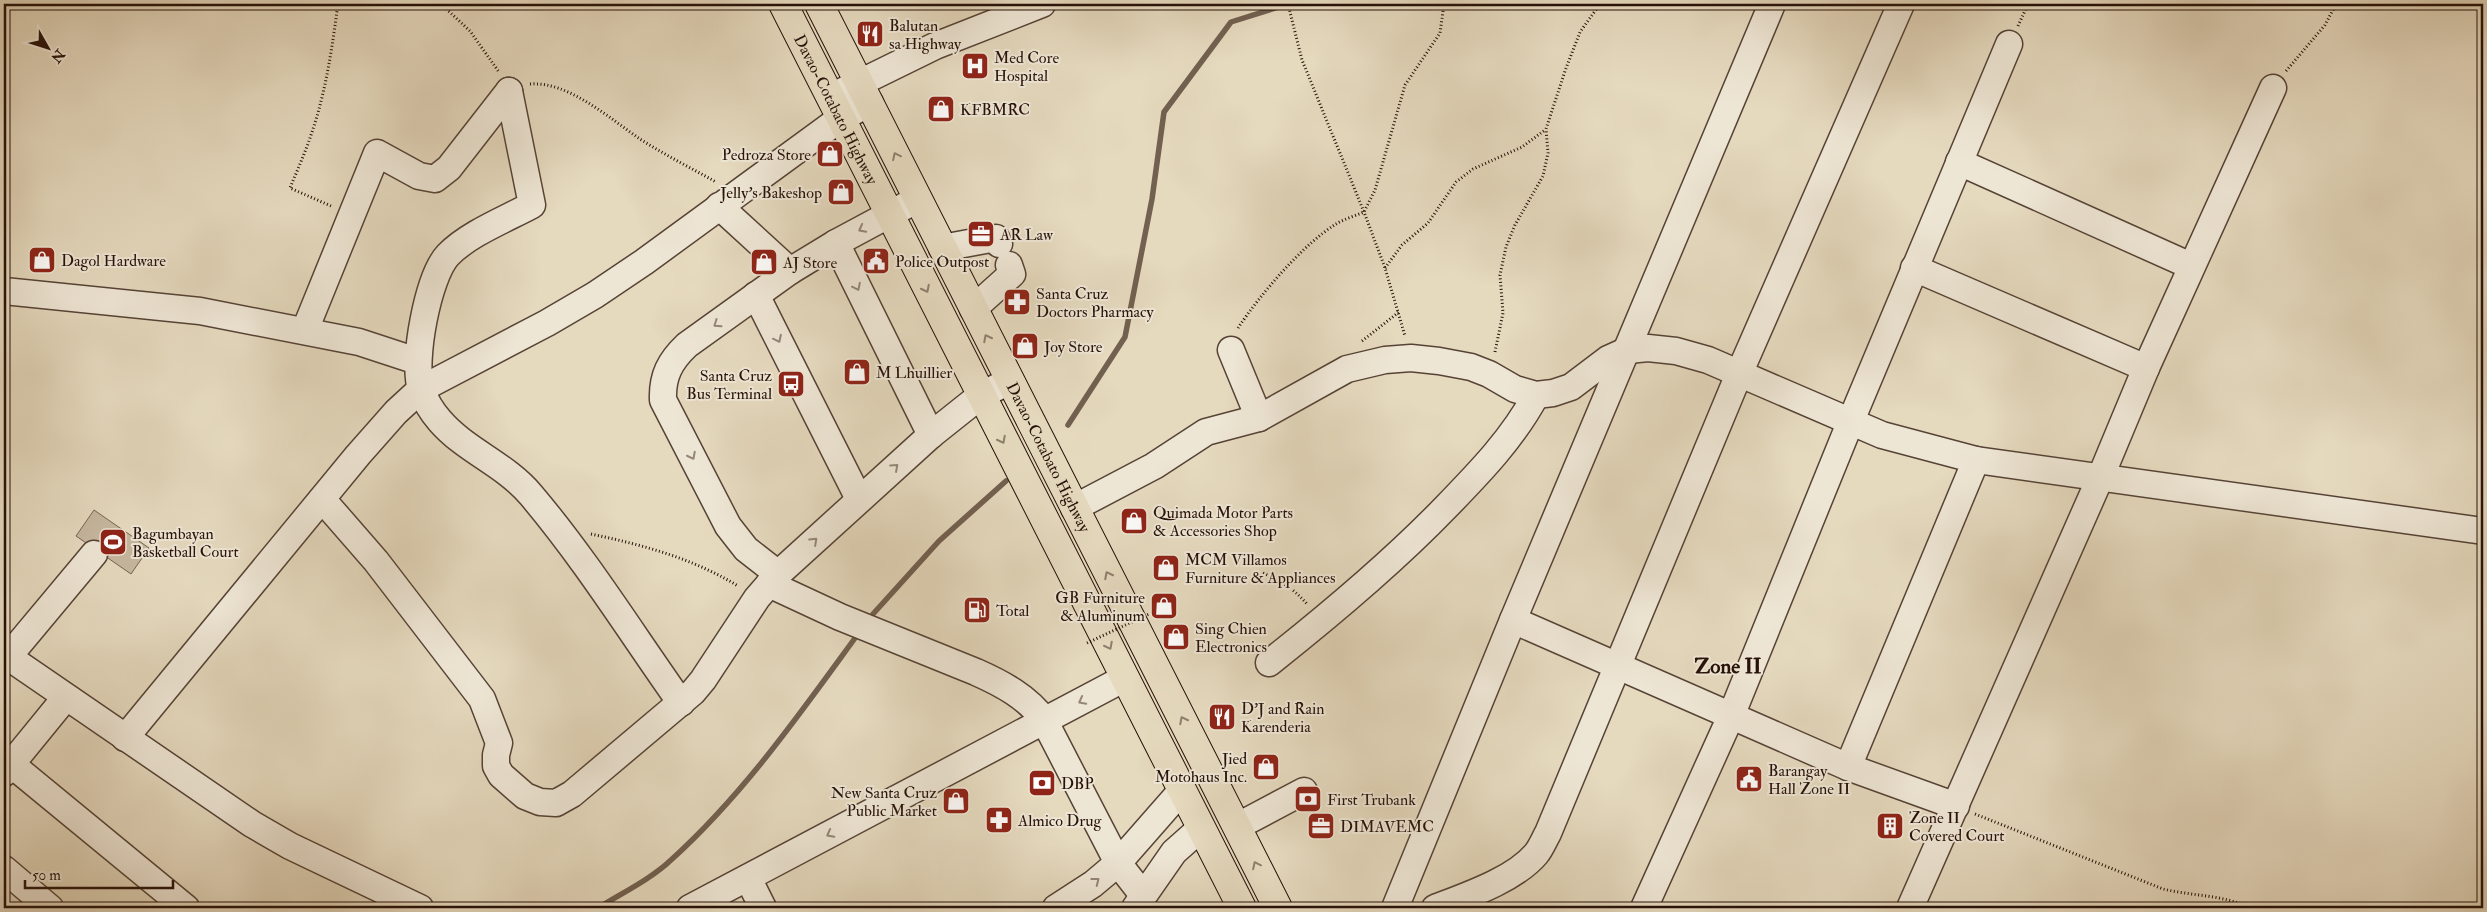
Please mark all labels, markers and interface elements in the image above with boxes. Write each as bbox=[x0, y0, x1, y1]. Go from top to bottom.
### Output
place label: Balutan sa Highway bbox=[889, 16, 962, 54]
restaurant icon: Balutan sa Highway bbox=[855, 19, 885, 49]
north arrow bbox=[22, 22, 72, 72]
street label: Davao-Cotabato Highway bbox=[789, 31, 882, 189]
text: N bbox=[47, 45, 69, 66]
place label: Med Core Hospital bbox=[994, 48, 1059, 87]
hospital icon: Med Core Hospital bbox=[960, 51, 990, 81]
shop icon: KFBMRC bbox=[926, 94, 956, 124]
place label: KFBMRC bbox=[960, 100, 1030, 120]
shop icon: Pedroza Store bbox=[815, 139, 845, 169]
place label: Pedroza Store bbox=[722, 145, 811, 165]
one-way arrow bbox=[892, 152, 902, 161]
shop icon: Jelly's Bakeshop bbox=[826, 177, 856, 207]
place label: Jelly's Bakeshop bbox=[719, 183, 822, 204]
office icon: AR Law bbox=[966, 219, 996, 249]
one-way arrow bbox=[859, 222, 868, 232]
place label: AR Law bbox=[999, 225, 1054, 245]
shop icon: Dagol Hardware bbox=[27, 245, 57, 275]
public building icon: Police Outpost bbox=[861, 246, 891, 276]
shop icon: AJ Store bbox=[749, 247, 779, 277]
place label: Dagol Hardware bbox=[61, 251, 166, 271]
place label: Police Outpost bbox=[895, 252, 989, 273]
place label: AJ Store bbox=[782, 253, 837, 274]
one-way arrow bbox=[851, 281, 861, 290]
one-way arrow bbox=[920, 284, 931, 293]
place label: Santa Cruz Doctors Pharmacy bbox=[1036, 284, 1155, 322]
pharmacy icon: Santa Cruz Doctors Pharmacy bbox=[1002, 287, 1032, 317]
one-way arrow bbox=[713, 318, 722, 327]
shop icon: Joy Store bbox=[1010, 331, 1040, 361]
one-way arrow bbox=[772, 334, 782, 343]
one-way arrow bbox=[983, 334, 993, 343]
place label: Joy Store bbox=[1043, 337, 1103, 358]
shop icon: M Lhuillier bbox=[842, 357, 872, 387]
place label: M Lhuillier bbox=[876, 363, 952, 383]
place label: Santa Cruz Bus Terminal bbox=[686, 366, 772, 404]
bus stop icon: Santa Cruz Bus Terminal bbox=[776, 369, 806, 399]
street label: Davao-Cotabato Highway bbox=[1002, 379, 1095, 537]
one-way arrow bbox=[996, 434, 1006, 443]
one-way arrow bbox=[686, 451, 696, 460]
one-way arrow bbox=[889, 464, 898, 473]
place label: Quimada Motor Parts & Accessories Shop bbox=[1153, 503, 1293, 542]
shop icon: Quimada Motor Parts & Accessories Shop bbox=[1119, 506, 1149, 536]
place label: Bagumbayan Basketball Court bbox=[132, 524, 239, 562]
sports icon: Bagumbayan Basketball Court bbox=[98, 527, 128, 557]
one-way arrow bbox=[809, 538, 818, 547]
place label: MCM Villamos Furniture & Appliances bbox=[1185, 550, 1335, 589]
shop icon: MCM Villamos Furniture & Appliances bbox=[1151, 553, 1181, 583]
one-way arrow bbox=[1104, 571, 1114, 580]
place label: GB Furniture & Aluminum bbox=[1055, 588, 1146, 626]
shop icon: GB Furniture & Aluminum bbox=[1149, 591, 1179, 621]
fuel station icon: Total bbox=[962, 595, 992, 625]
place label: Total bbox=[996, 601, 1029, 621]
place label: Sing Chien Electronics bbox=[1195, 619, 1267, 657]
shop icon: Sing Chien Electronics bbox=[1161, 622, 1191, 652]
one-way arrow bbox=[1103, 641, 1113, 650]
district label: Zone II bbox=[1695, 653, 1762, 680]
one-way arrow bbox=[1078, 695, 1087, 705]
place label: D'J and Rain Karenderia bbox=[1241, 699, 1325, 737]
restaurant icon: D'J and Rain Karenderia bbox=[1207, 702, 1237, 732]
one-way arrow bbox=[1179, 716, 1189, 725]
place label: Jied Motohaus Inc. bbox=[1155, 749, 1247, 787]
shop icon: Jied Motohaus Inc. bbox=[1251, 752, 1281, 782]
place label: Barangay Hall Zone II bbox=[1768, 761, 1850, 799]
public building icon: Barangay Hall Zone II bbox=[1734, 764, 1764, 794]
bank icon: DBP bbox=[1027, 768, 1057, 798]
place label: DBP bbox=[1061, 774, 1094, 794]
place label: New Santa Cruz Public Market bbox=[831, 783, 937, 821]
bank icon: First Trubank bbox=[1293, 784, 1323, 814]
shop icon: New Santa Cruz Public Market bbox=[941, 786, 971, 816]
place label: First Trubank bbox=[1327, 790, 1416, 810]
pharmacy icon: Almico Drug bbox=[984, 805, 1014, 835]
place label: Zone II Covered Court bbox=[1909, 808, 2004, 846]
place label: Almico Drug bbox=[1017, 811, 1103, 831]
office icon: DIMAVEMC bbox=[1306, 811, 1336, 841]
building icon: Zone II Covered Court bbox=[1875, 811, 1905, 841]
place label: DIMAVEMC bbox=[1340, 817, 1434, 837]
one-way arrow bbox=[826, 828, 835, 838]
scale bar bbox=[25, 857, 172, 889]
one-way arrow bbox=[1252, 861, 1262, 870]
text: 50 m bbox=[32, 866, 61, 885]
one-way arrow bbox=[1090, 878, 1100, 887]

